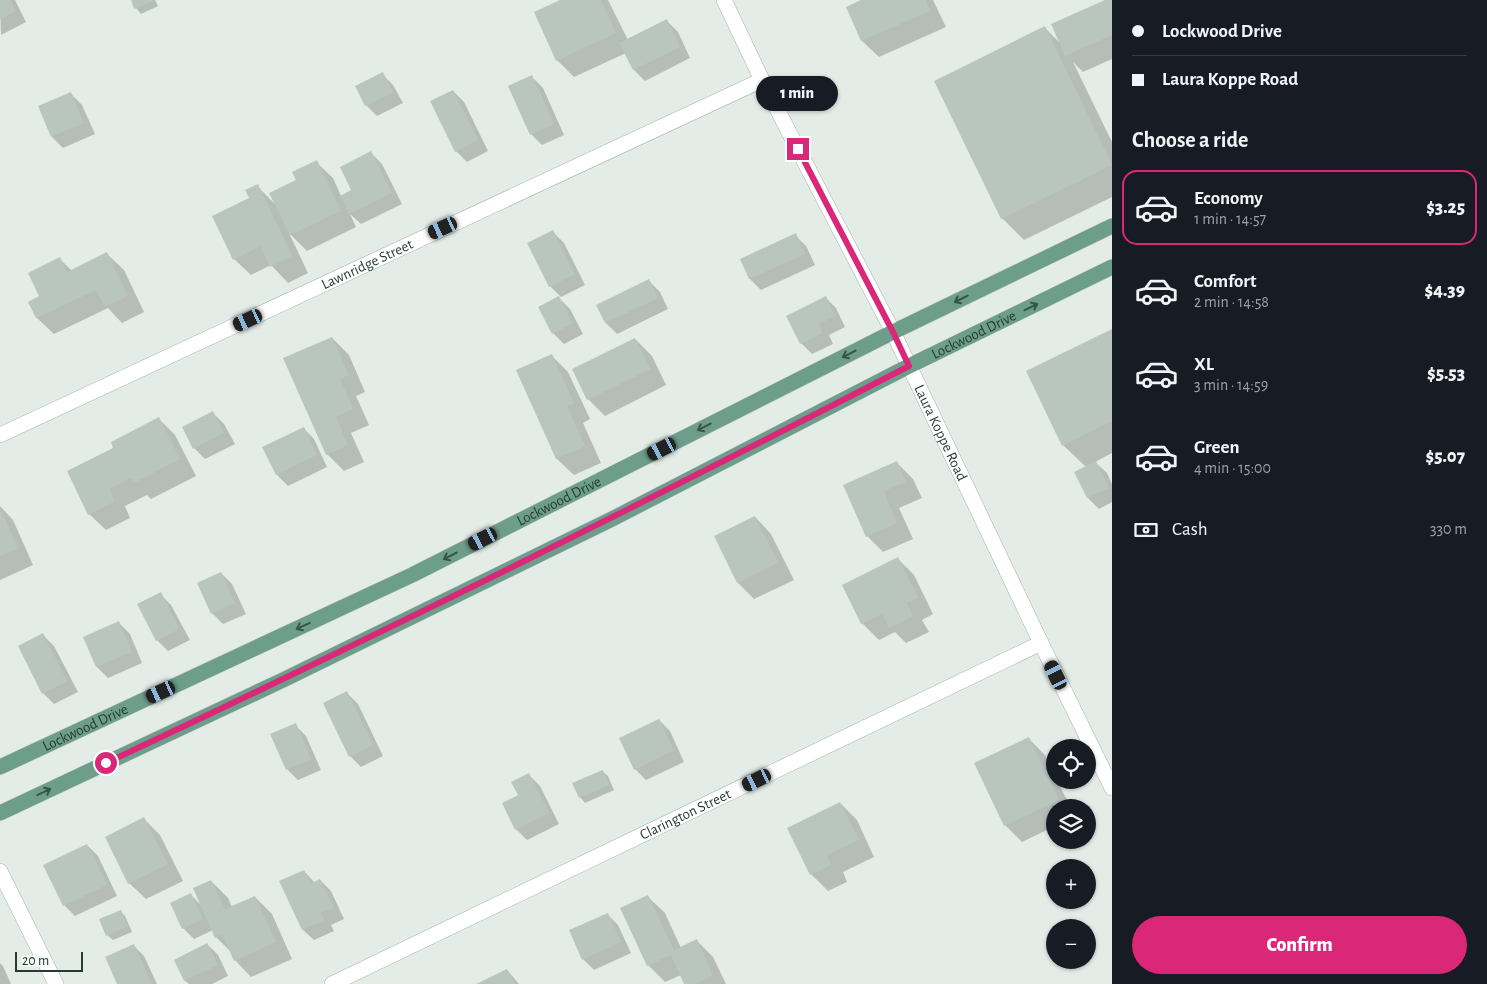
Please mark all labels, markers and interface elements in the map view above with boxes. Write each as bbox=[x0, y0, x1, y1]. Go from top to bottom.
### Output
text: Lockwood Drive bbox=[1162, 22, 1282, 41]
text: Laura Koppe Road bbox=[1162, 70, 1298, 89]
callout: 1 min bbox=[757, 76, 839, 112]
text: 1 min bbox=[780, 85, 814, 101]
text: Choose a ride bbox=[1132, 129, 1248, 151]
route end bbox=[787, 138, 809, 160]
icon: car bbox=[1134, 185, 1179, 230]
text: Economy bbox=[1194, 189, 1263, 208]
text: $3.25 bbox=[1426, 198, 1465, 217]
text: 1 min · 14:57 bbox=[1194, 211, 1266, 227]
car bbox=[426, 215, 459, 241]
street label: Lawnridge Street bbox=[319, 236, 415, 292]
icon: car bbox=[1134, 268, 1179, 313]
text: Comfort bbox=[1194, 272, 1256, 291]
text: $4.39 bbox=[1425, 281, 1465, 300]
text: 2 min · 14:58 bbox=[1194, 294, 1269, 310]
one-way arrow bbox=[954, 295, 969, 304]
one-way arrow bbox=[1024, 301, 1039, 311]
car bbox=[231, 307, 264, 333]
street label: Lockwood Drive bbox=[929, 307, 1018, 361]
one-way arrow bbox=[842, 349, 857, 359]
icon: car bbox=[1134, 351, 1179, 396]
text: XL bbox=[1194, 355, 1214, 374]
text: $5.53 bbox=[1427, 364, 1465, 383]
text: 3 min · 14:59 bbox=[1194, 377, 1268, 393]
street label: Laura Koppe Road bbox=[912, 382, 970, 483]
one-way arrow bbox=[697, 422, 712, 432]
icon: car bbox=[1134, 434, 1179, 479]
car bbox=[645, 436, 678, 462]
text: Green bbox=[1194, 438, 1240, 457]
text: $5.07 bbox=[1425, 447, 1465, 466]
text: 4 min · 15:00 bbox=[1194, 460, 1271, 476]
street label: Lockwood Drive bbox=[514, 473, 603, 528]
icon: cash bbox=[1132, 516, 1160, 544]
text: Cash bbox=[1172, 520, 1208, 539]
text: 330 m bbox=[1430, 521, 1467, 537]
car bbox=[466, 526, 499, 552]
one-way arrow bbox=[443, 552, 458, 561]
one-way arrow bbox=[296, 622, 311, 631]
car bbox=[1042, 658, 1069, 692]
car bbox=[144, 679, 177, 705]
street label: Lockwood Drive bbox=[40, 701, 130, 754]
map controls bbox=[1046, 739, 1096, 969]
button: locate bbox=[1046, 739, 1096, 789]
route start bbox=[95, 752, 117, 774]
car bbox=[740, 767, 773, 793]
street label: Clarington Street bbox=[637, 786, 733, 842]
one-way arrow bbox=[36, 787, 51, 796]
button: layers bbox=[1046, 799, 1096, 849]
button: + bbox=[1046, 859, 1096, 909]
button: Confirm bbox=[1132, 916, 1467, 974]
button: − bbox=[1046, 919, 1096, 969]
scale bar bbox=[15, 949, 82, 972]
text: 20 m bbox=[22, 954, 49, 968]

